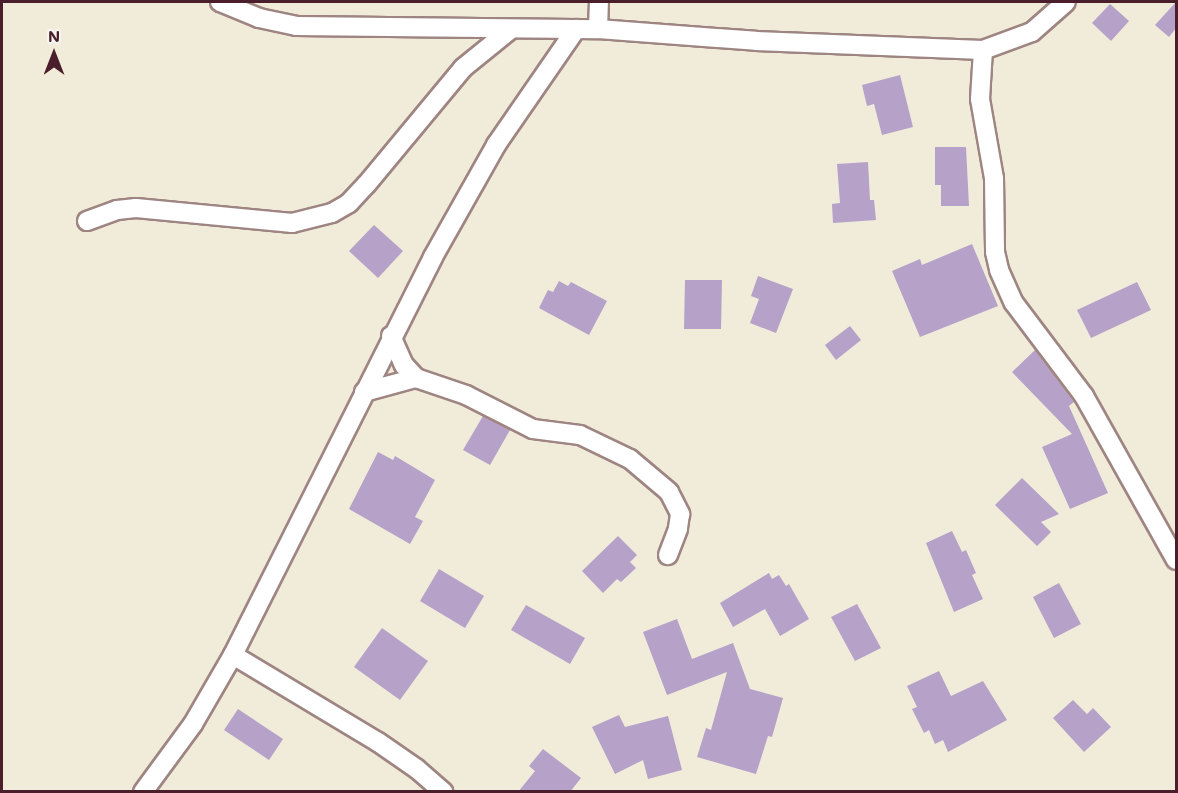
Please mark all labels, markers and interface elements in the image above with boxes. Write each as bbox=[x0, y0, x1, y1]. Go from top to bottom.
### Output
north arrow bbox=[24, 24, 84, 84]
text: N bbox=[48, 25, 60, 46]

